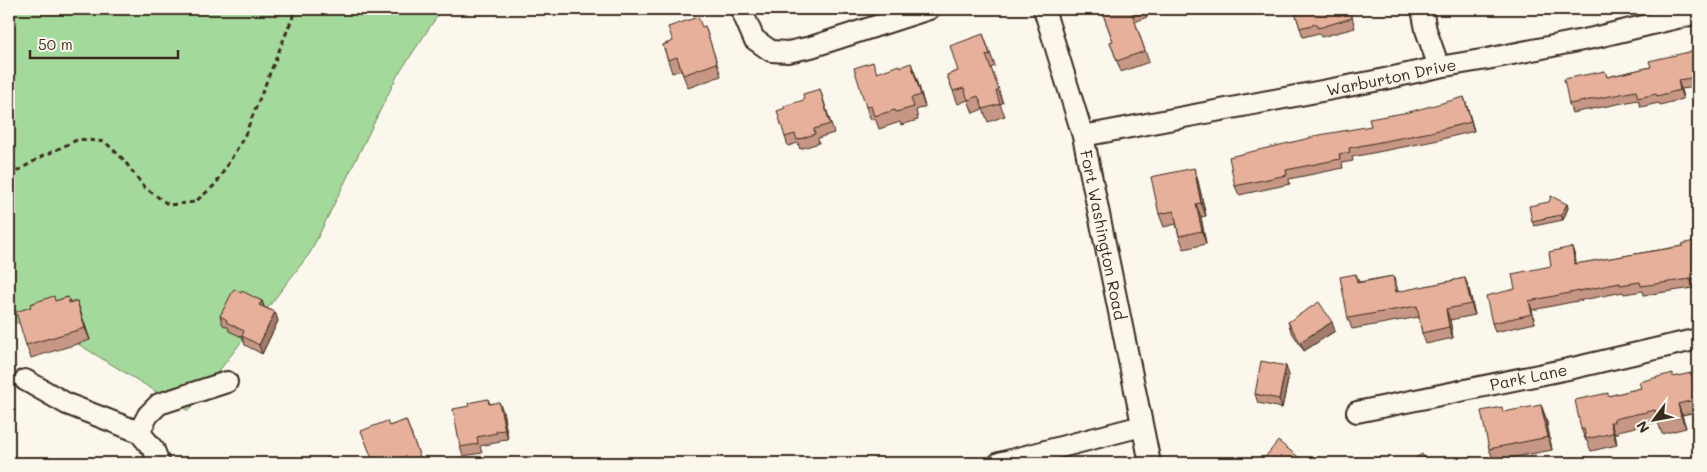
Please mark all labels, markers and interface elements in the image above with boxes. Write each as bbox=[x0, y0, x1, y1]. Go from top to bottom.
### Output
scale bar bbox=[30, 28, 178, 60]
text: 50 m bbox=[38, 34, 73, 54]
street label: Warburton Drive bbox=[1325, 53, 1458, 100]
street label: Fort Washington Road bbox=[1076, 148, 1131, 322]
street label: Park Lane bbox=[1488, 358, 1569, 395]
north arrow bbox=[1630, 394, 1680, 444]
text: N bbox=[1632, 418, 1653, 437]

